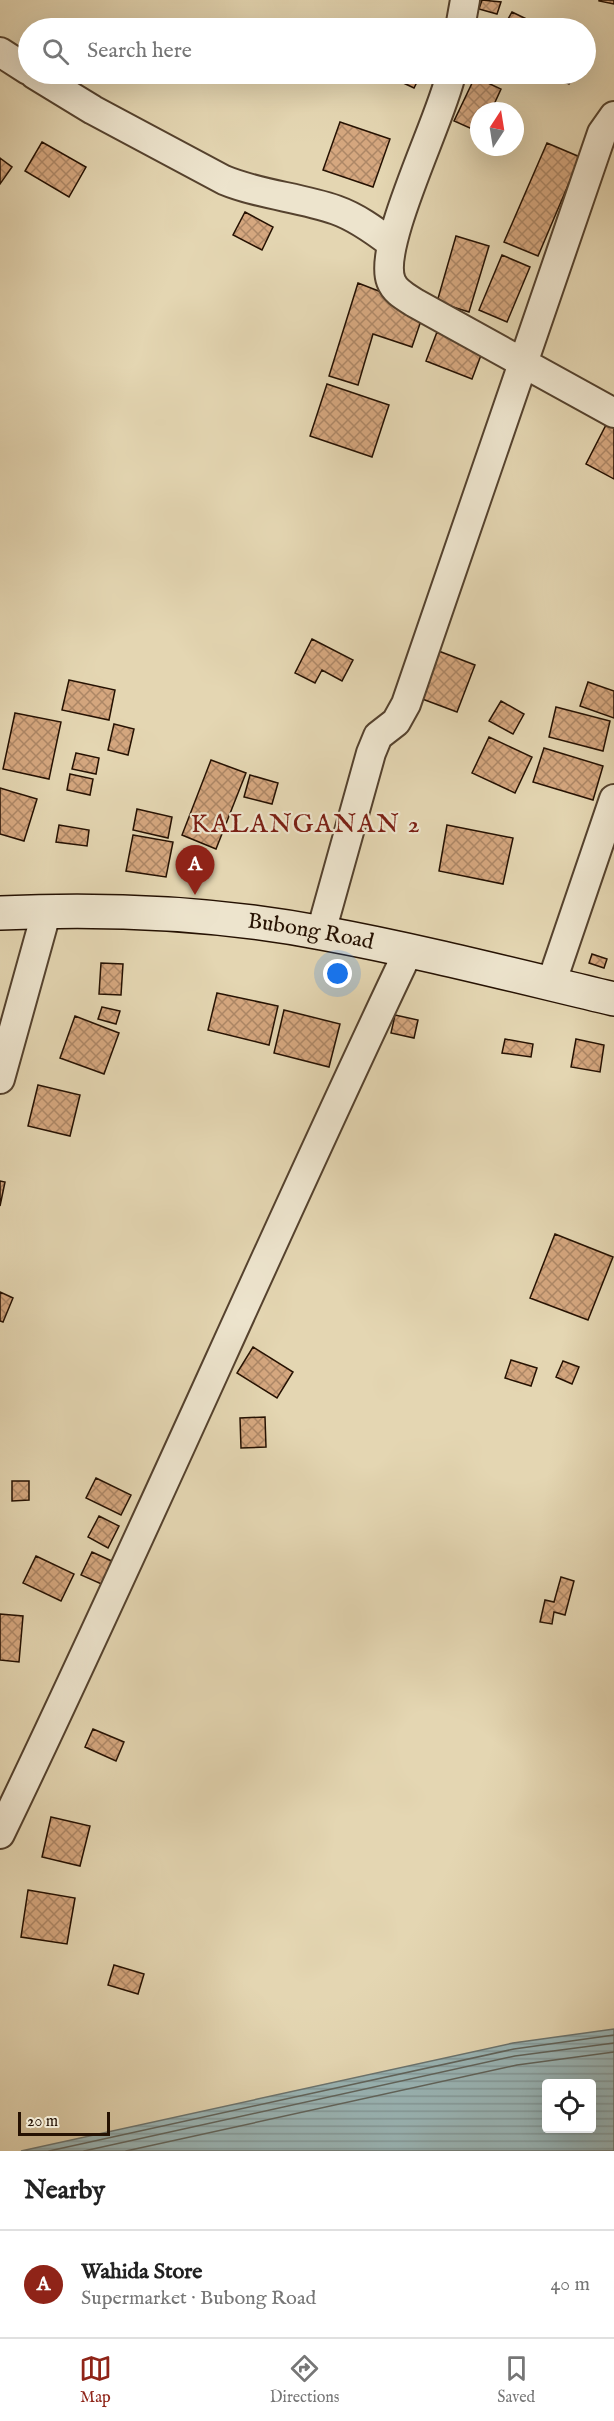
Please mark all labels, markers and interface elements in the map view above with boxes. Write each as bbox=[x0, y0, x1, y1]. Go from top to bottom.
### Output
search box bbox=[18, 18, 596, 84]
icon: search bbox=[39, 35, 72, 68]
text: Search here bbox=[87, 37, 192, 65]
north arrow bbox=[470, 102, 524, 156]
district label: KALANGANAN 2 bbox=[191, 808, 421, 841]
pin: A bbox=[176, 846, 214, 895]
street label: Bubong Road bbox=[246, 907, 377, 957]
your location bbox=[323, 959, 352, 988]
map controls bbox=[542, 2079, 596, 2133]
button: locate bbox=[542, 2079, 596, 2133]
scale bar bbox=[18, 2109, 110, 2136]
text: 20 m bbox=[27, 2112, 58, 2132]
text: Nearby bbox=[24, 2174, 105, 2207]
text: Wahida Store bbox=[81, 2258, 202, 2286]
text: A bbox=[37, 2272, 50, 2297]
text: 40 m bbox=[551, 2272, 590, 2297]
text: Supermarket · Bubong Road bbox=[81, 2286, 316, 2311]
tab: Map bbox=[79, 2352, 112, 2408]
tab: Directions bbox=[270, 2352, 339, 2408]
tab: Saved bbox=[497, 2352, 535, 2408]

